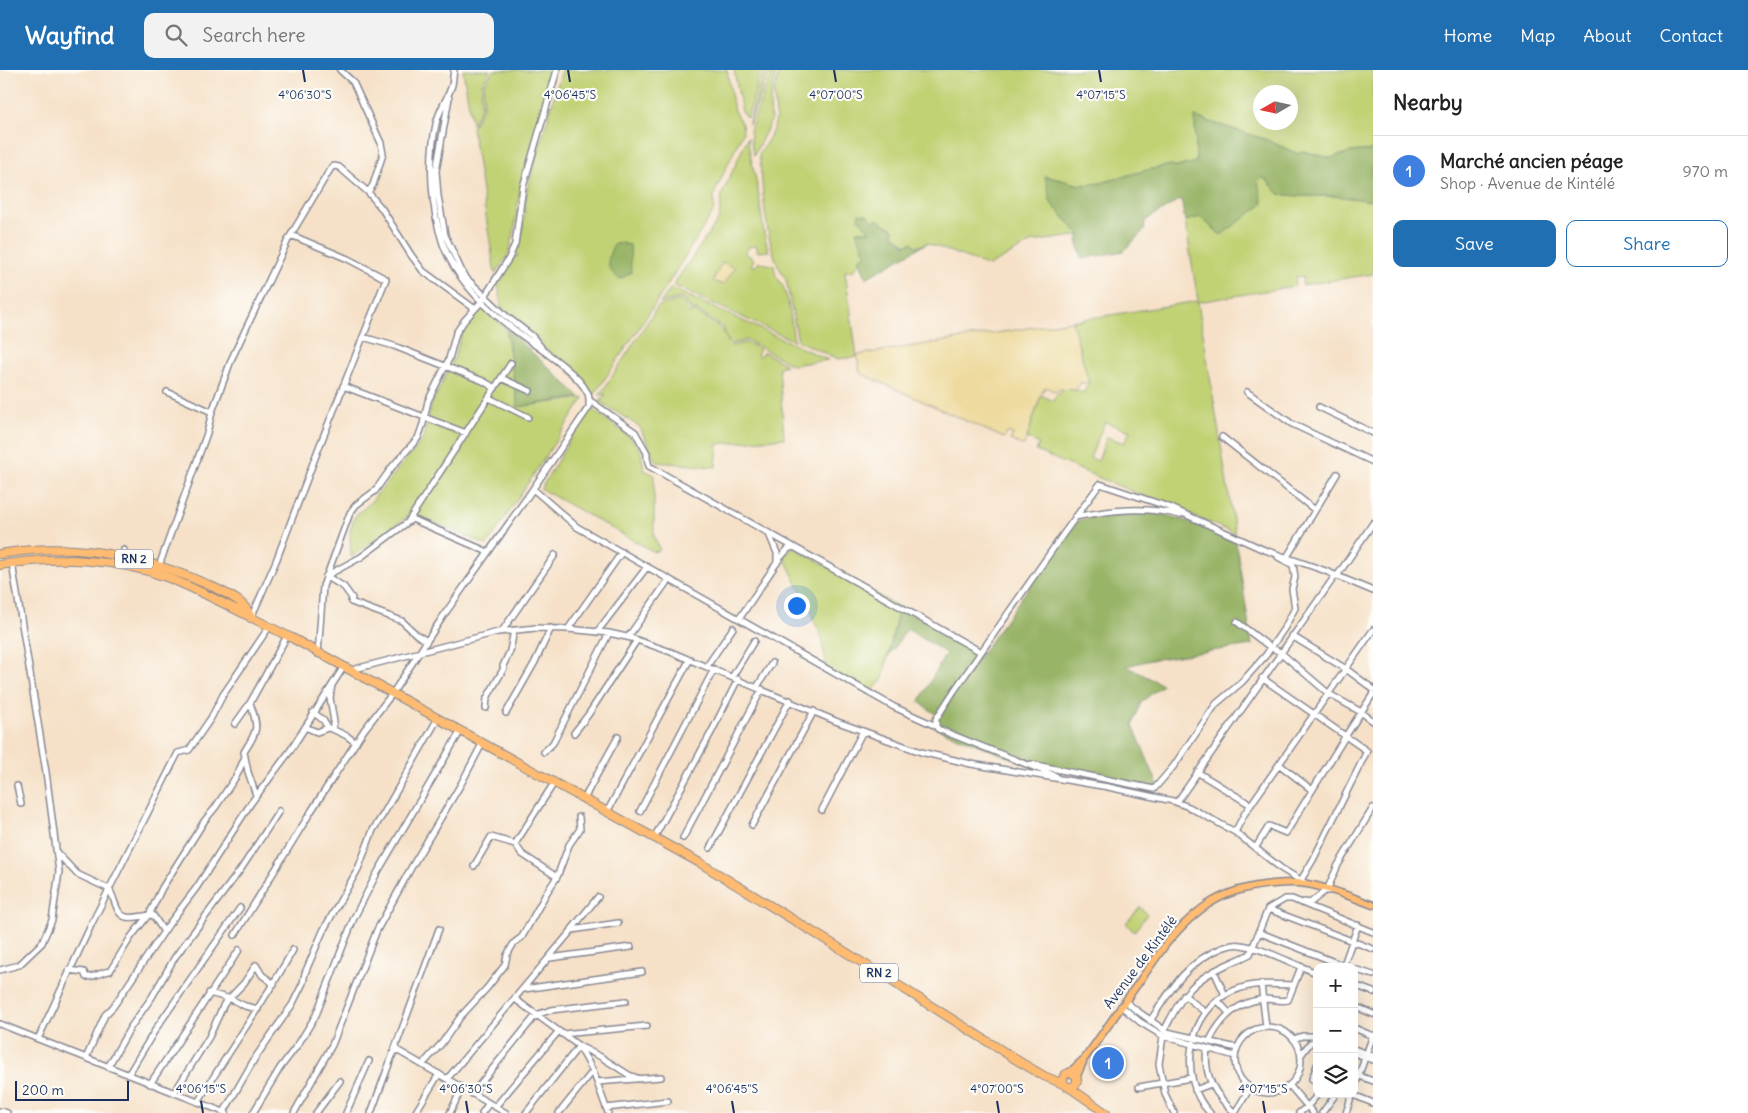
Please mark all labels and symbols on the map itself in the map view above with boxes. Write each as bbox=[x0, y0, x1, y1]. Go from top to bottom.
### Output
north arrow bbox=[1253, 85, 1298, 130]
text: 4°06'30"S bbox=[278, 87, 332, 102]
text: 4°06'45"S bbox=[544, 87, 596, 102]
text: 4°07'00"S bbox=[809, 87, 863, 102]
text: 4°07'15"S bbox=[1076, 87, 1126, 102]
road number: RN 2 bbox=[115, 549, 153, 568]
your location bbox=[784, 593, 810, 619]
street label: Avenue de Kintélé bbox=[1099, 912, 1181, 1012]
road number: RN 2 bbox=[860, 964, 898, 982]
pin: 1 bbox=[1092, 1044, 1124, 1082]
scale bar bbox=[15, 1078, 129, 1101]
text: 4°06'15"S bbox=[176, 1081, 227, 1096]
text: 4°06'30"S bbox=[439, 1081, 493, 1096]
text: 4°06'45"S bbox=[706, 1081, 758, 1096]
text: 4°07'00"S bbox=[970, 1081, 1024, 1096]
text: 4°07'15"S bbox=[1238, 1081, 1288, 1096]

